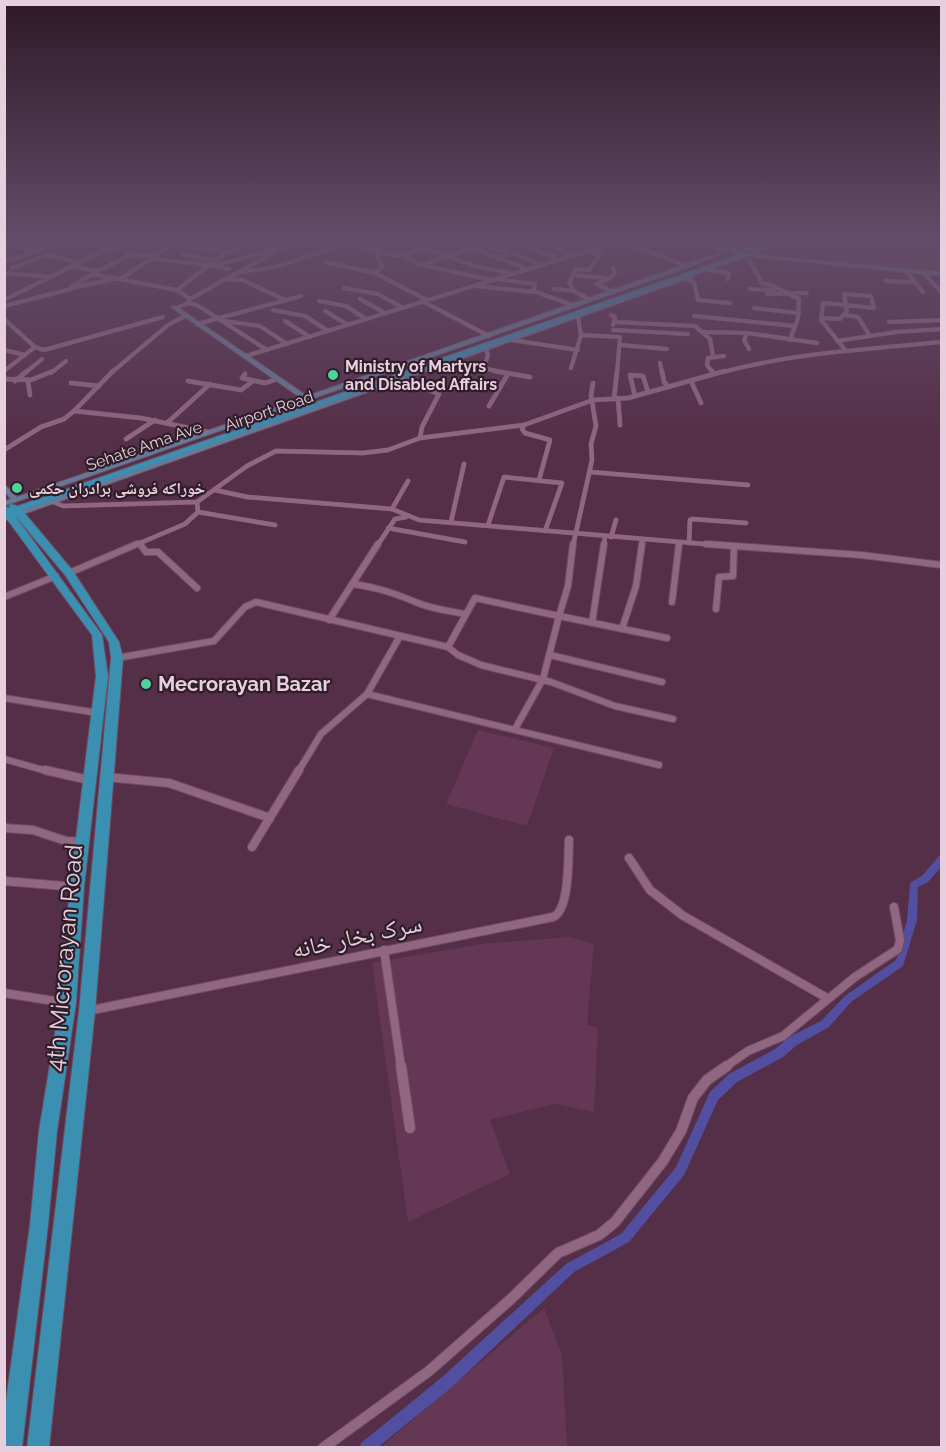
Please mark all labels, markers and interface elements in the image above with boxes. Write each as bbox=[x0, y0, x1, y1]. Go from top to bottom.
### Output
place label: Ministry of Martyrs and Disabled Affairs bbox=[345, 357, 497, 394]
marker: Ministry of Martyrs and Disabled Affairs bbox=[326, 368, 340, 382]
street label: Airport Road bbox=[222, 387, 316, 435]
street label: Sehate Ama Ave bbox=[84, 417, 204, 475]
place label: خوراکه فروشی برادران حکمی bbox=[29, 479, 205, 498]
marker: خوراکه فروشی برادران حکمی bbox=[10, 481, 24, 495]
place label: Mecrorayan Bazar bbox=[158, 672, 330, 696]
marker: Mecrorayan Bazar bbox=[139, 677, 153, 691]
street label: 4th Microrayan Road bbox=[40, 843, 88, 1073]
street label: سرک بخار خانه bbox=[290, 908, 424, 964]

